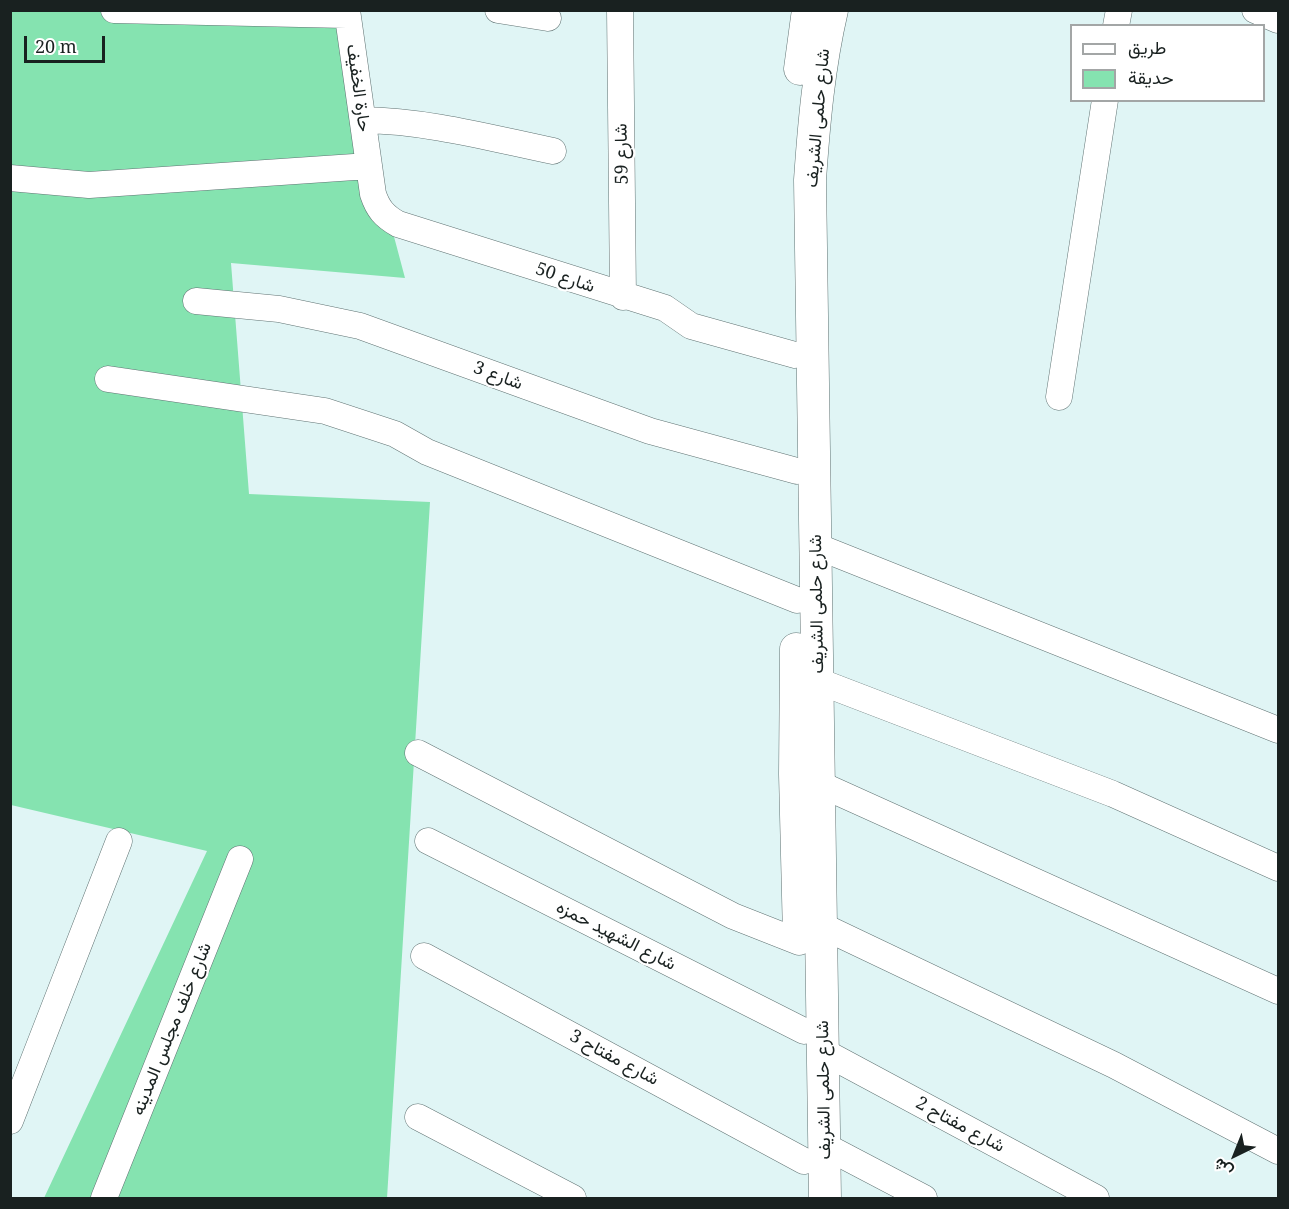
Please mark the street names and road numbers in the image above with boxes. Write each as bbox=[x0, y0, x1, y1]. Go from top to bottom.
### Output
street label: حارة الخفيف bbox=[341, 43, 375, 133]
street label: شارع حلمى الشريف bbox=[801, 48, 835, 188]
street label: شارع 59 bbox=[611, 123, 633, 185]
street label: شارع 50 bbox=[533, 258, 597, 298]
street label: شارع 3 bbox=[470, 357, 526, 395]
street label: شارع حلمى الشريف bbox=[805, 534, 829, 674]
street label: شارع الشهيد حمزه bbox=[553, 897, 679, 975]
street label: شارع خلف مجلس المدينه bbox=[127, 939, 217, 1119]
street label: شارع حلمى الشريف bbox=[812, 1020, 836, 1160]
street label: شارع مفتاح 3 bbox=[566, 1026, 662, 1090]
street label: شارع مفتاح 2 bbox=[912, 1093, 1008, 1157]

